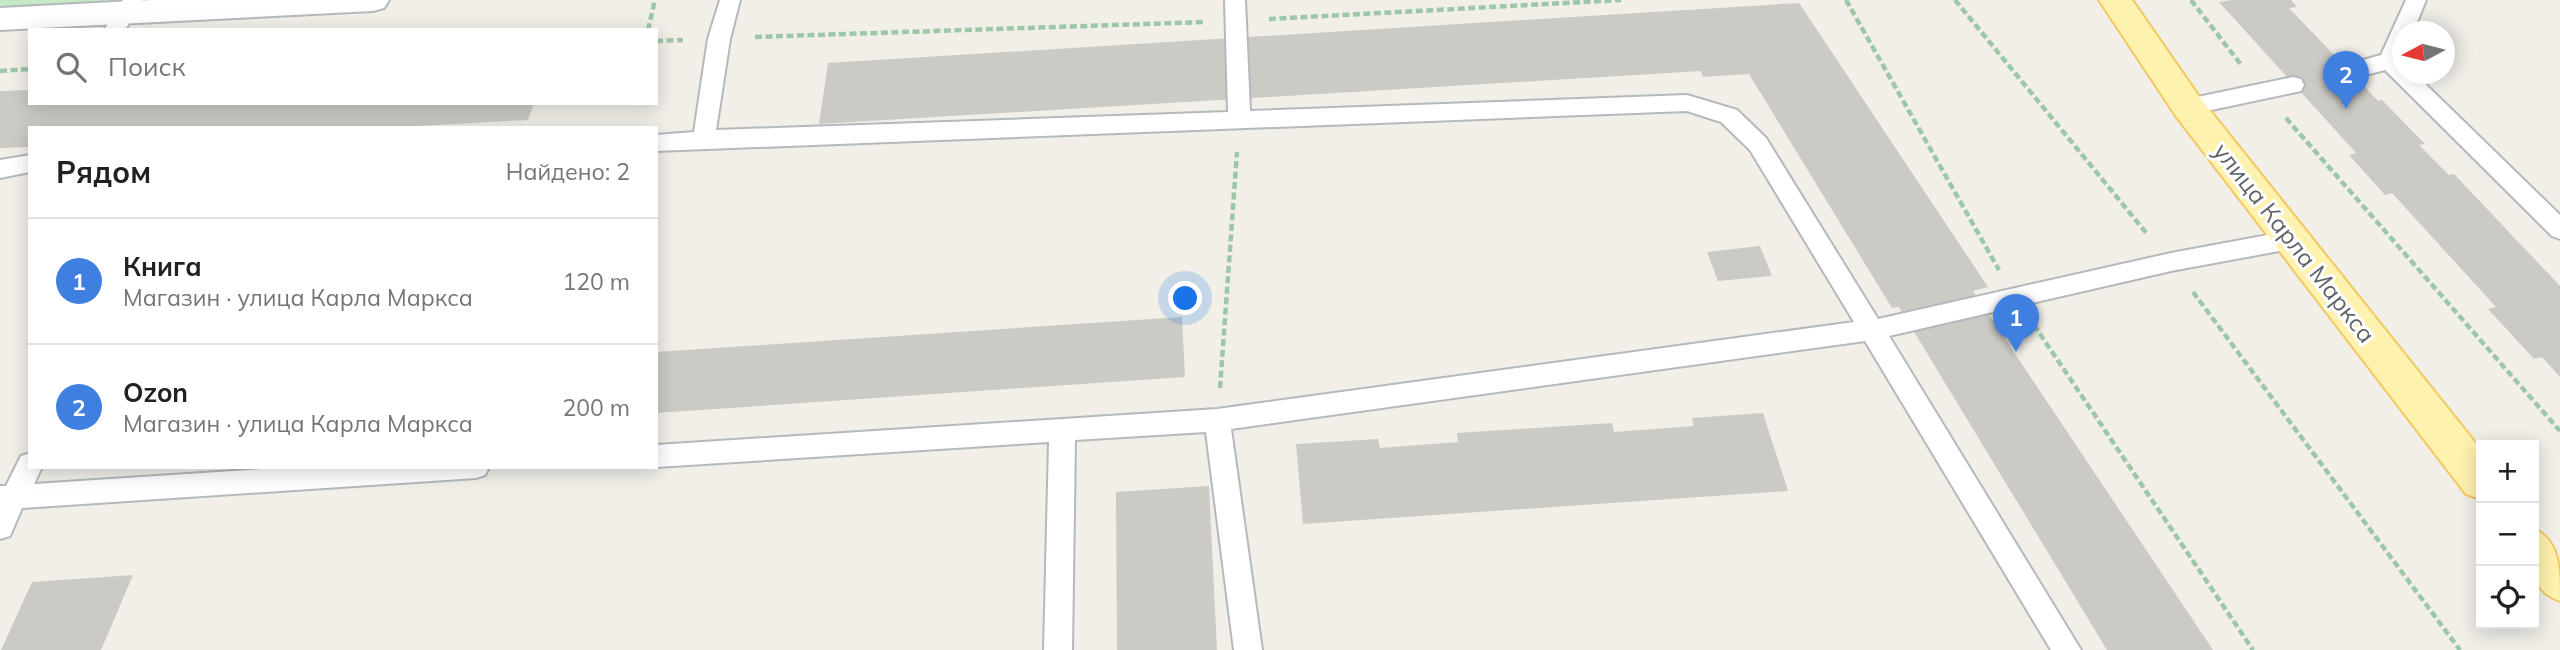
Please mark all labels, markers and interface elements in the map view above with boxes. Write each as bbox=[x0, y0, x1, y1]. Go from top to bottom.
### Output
north arrow bbox=[2392, 21, 2455, 84]
search box bbox=[28, 28, 658, 105]
icon: search bbox=[52, 48, 90, 86]
text: Поиск bbox=[108, 50, 186, 83]
pin: 2 bbox=[2323, 51, 2369, 109]
street label: улица Карла Маркса bbox=[2207, 136, 2382, 348]
text: Рядом bbox=[56, 153, 151, 191]
text: Найдено: 2 bbox=[506, 157, 630, 186]
text: Книга bbox=[123, 250, 202, 283]
text: 1 bbox=[72, 267, 86, 296]
text: 120 m bbox=[562, 267, 630, 296]
your location bbox=[1168, 281, 1202, 315]
text: Магазин · улица Карла Маркса bbox=[123, 283, 473, 312]
pin: 1 bbox=[1993, 294, 2039, 352]
text: Ozon bbox=[123, 376, 188, 409]
text: 2 bbox=[72, 393, 86, 422]
text: 200 m bbox=[562, 393, 630, 422]
text: Магазин · улица Карла Маркса bbox=[123, 409, 473, 438]
map controls bbox=[2476, 440, 2539, 629]
button: + bbox=[2476, 440, 2539, 503]
button: − bbox=[2476, 503, 2539, 566]
button: locate bbox=[2476, 566, 2539, 629]

